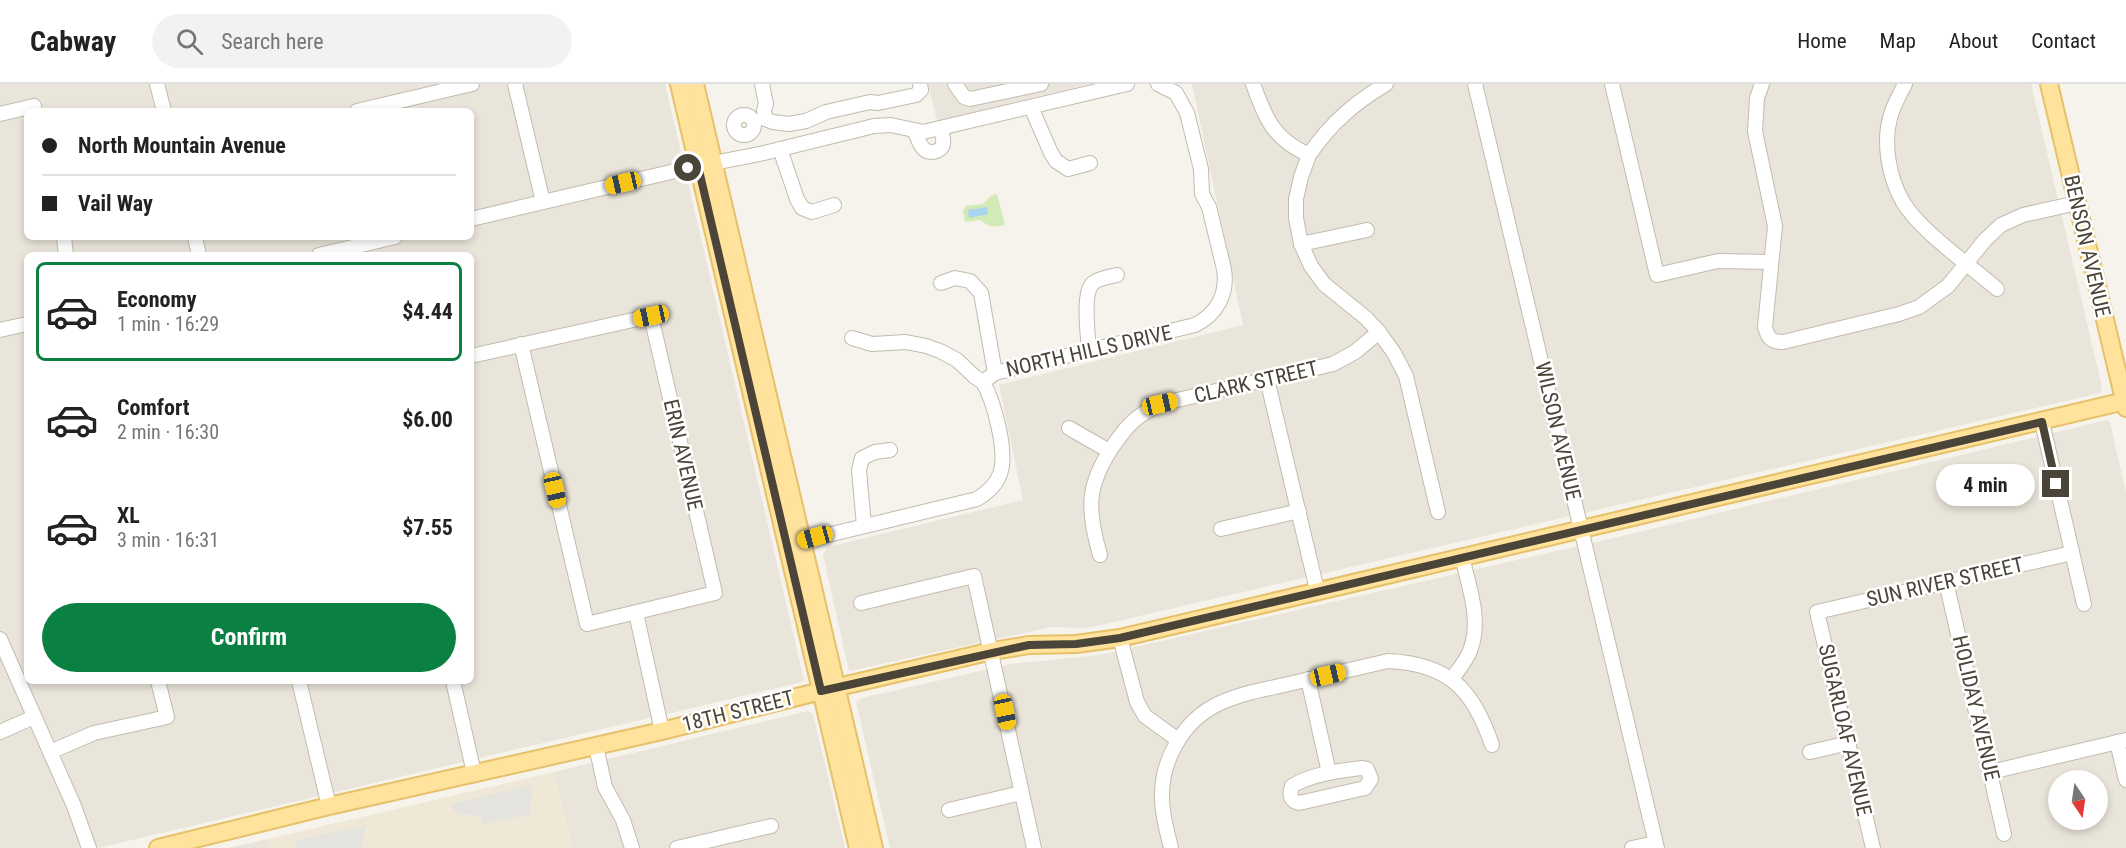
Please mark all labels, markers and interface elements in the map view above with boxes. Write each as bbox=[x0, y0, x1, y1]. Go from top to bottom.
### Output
search box bbox=[152, 14, 572, 68]
text: Cabway bbox=[30, 25, 116, 58]
icon: search bbox=[173, 25, 206, 58]
text: Search here bbox=[221, 29, 324, 54]
text: Home bbox=[1797, 29, 1847, 53]
text: Map bbox=[1880, 29, 1916, 53]
text: About bbox=[1949, 29, 1998, 53]
text: Contact bbox=[2031, 29, 2096, 53]
text: North Mountain Avenue bbox=[78, 133, 286, 158]
route start bbox=[674, 154, 701, 181]
car bbox=[603, 170, 643, 196]
street label: BENSON AVENUE bbox=[2059, 173, 2115, 319]
text: Vail Way bbox=[78, 191, 153, 216]
icon: car bbox=[45, 285, 99, 339]
text: Economy bbox=[117, 287, 197, 312]
text: $4.44 bbox=[402, 299, 453, 324]
car bbox=[632, 303, 670, 329]
text: 1 min · 16:29 bbox=[117, 312, 219, 336]
street label: NORTH HILLS DRIVE bbox=[1004, 320, 1174, 382]
street label: CLARK STREET bbox=[1192, 356, 1320, 408]
street label: WILSON AVENUE bbox=[1530, 359, 1586, 503]
car bbox=[1140, 391, 1180, 417]
icon: car bbox=[45, 393, 99, 447]
text: Comfort bbox=[117, 395, 190, 420]
street label: ERIN AVENUE bbox=[659, 397, 707, 513]
text: $6.00 bbox=[402, 407, 453, 432]
text: 2 min · 16:30 bbox=[117, 420, 219, 444]
callout: 4 min bbox=[1936, 463, 2035, 505]
car bbox=[542, 470, 568, 510]
route end bbox=[2042, 470, 2069, 497]
text: 4 min bbox=[1963, 473, 2008, 497]
icon: car bbox=[45, 501, 99, 555]
text: XL bbox=[117, 503, 140, 528]
text: $7.55 bbox=[402, 515, 453, 540]
car bbox=[795, 524, 835, 550]
text: 3 min · 16:31 bbox=[117, 528, 219, 552]
street label: SUN RIVER STREET bbox=[1864, 552, 2026, 612]
button: Confirm bbox=[42, 603, 456, 672]
street label: HOLIDAY AVENUE bbox=[1948, 633, 2004, 783]
street label: SUGARLOAF AVENUE bbox=[1814, 642, 1876, 818]
car bbox=[1308, 662, 1348, 688]
street label: 18TH STREET bbox=[680, 685, 797, 736]
car bbox=[992, 693, 1018, 731]
north arrow bbox=[2048, 770, 2108, 830]
map controls bbox=[2048, 770, 2108, 830]

